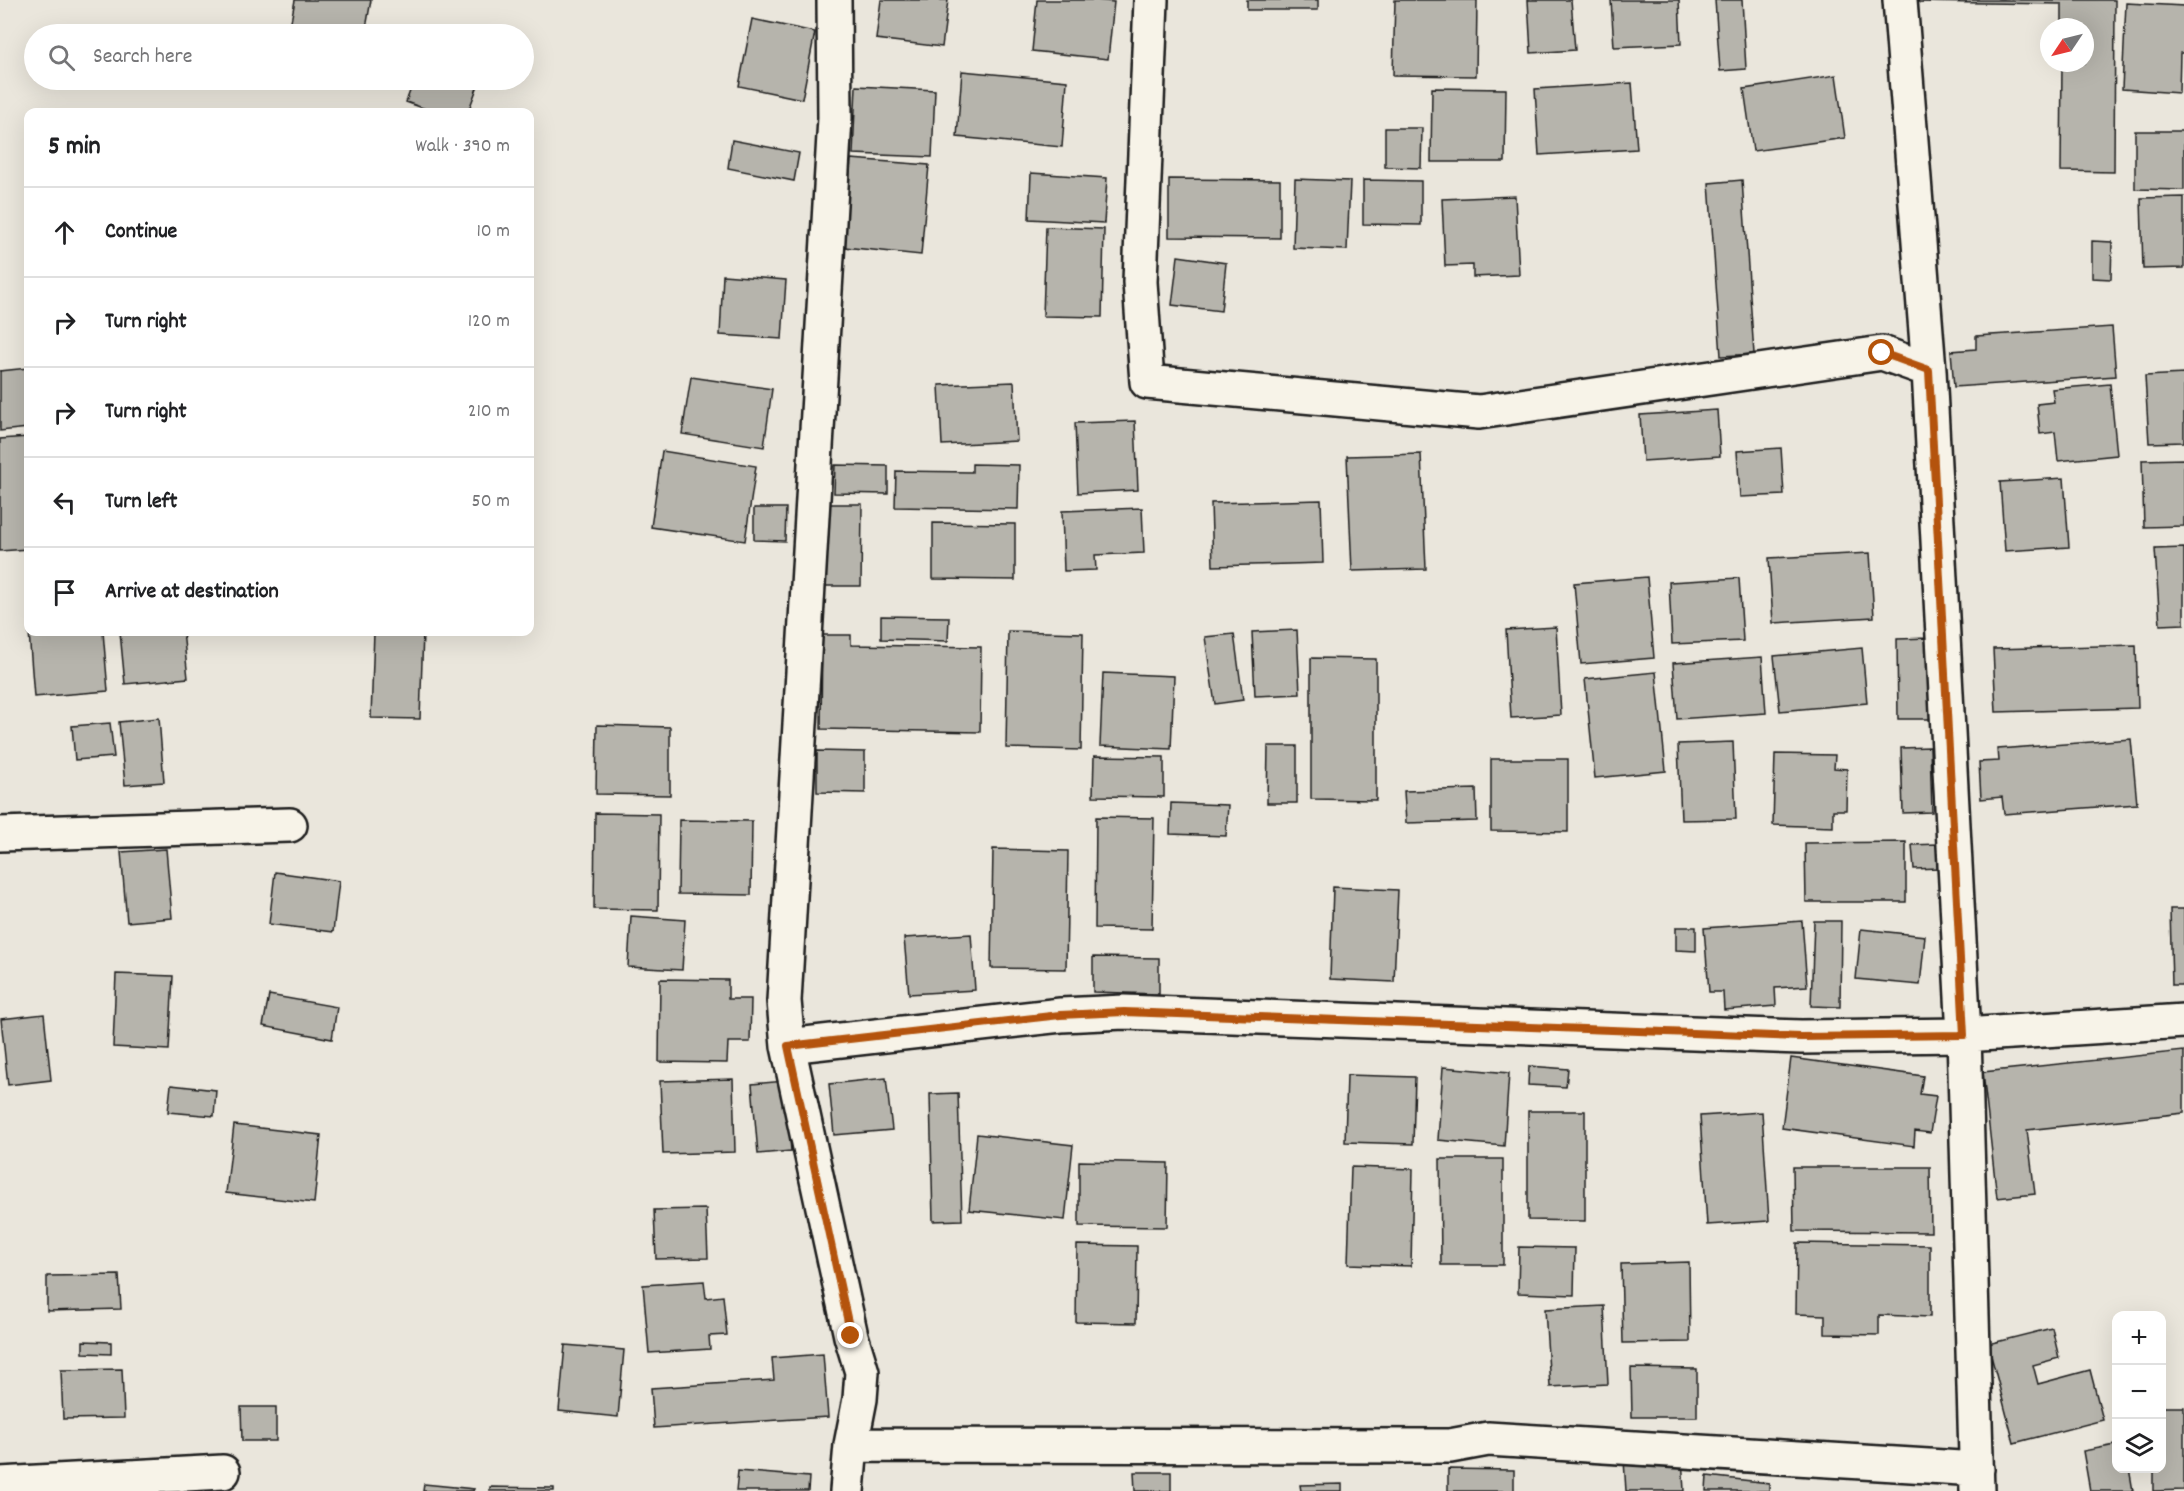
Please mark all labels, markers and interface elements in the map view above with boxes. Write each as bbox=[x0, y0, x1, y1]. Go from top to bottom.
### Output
north arrow bbox=[2040, 18, 2094, 72]
search box bbox=[24, 24, 534, 90]
icon: search bbox=[45, 41, 78, 74]
text: Search here bbox=[93, 42, 192, 73]
text: 5 min bbox=[48, 129, 101, 166]
text: Walk · 390 m bbox=[415, 133, 510, 161]
icon: ahead bbox=[48, 216, 81, 249]
text: Continue bbox=[105, 217, 177, 248]
text: 10 m bbox=[476, 218, 510, 246]
icon: right bbox=[48, 306, 81, 339]
text: Turn right bbox=[105, 307, 187, 338]
text: 120 m bbox=[468, 308, 510, 336]
route start bbox=[1868, 339, 1894, 365]
icon: right bbox=[48, 396, 81, 429]
text: Turn right bbox=[105, 397, 187, 428]
text: 210 m bbox=[468, 398, 510, 426]
icon: left bbox=[48, 486, 81, 519]
text: Turn left bbox=[105, 487, 177, 518]
text: 50 m bbox=[472, 488, 510, 516]
icon: arrive bbox=[48, 576, 81, 609]
text: Arrive at destination bbox=[105, 577, 279, 608]
map controls bbox=[2112, 1311, 2166, 1473]
button: + bbox=[2112, 1311, 2166, 1365]
route end bbox=[837, 1322, 863, 1348]
button: − bbox=[2112, 1365, 2166, 1419]
button: layers bbox=[2112, 1419, 2166, 1473]

